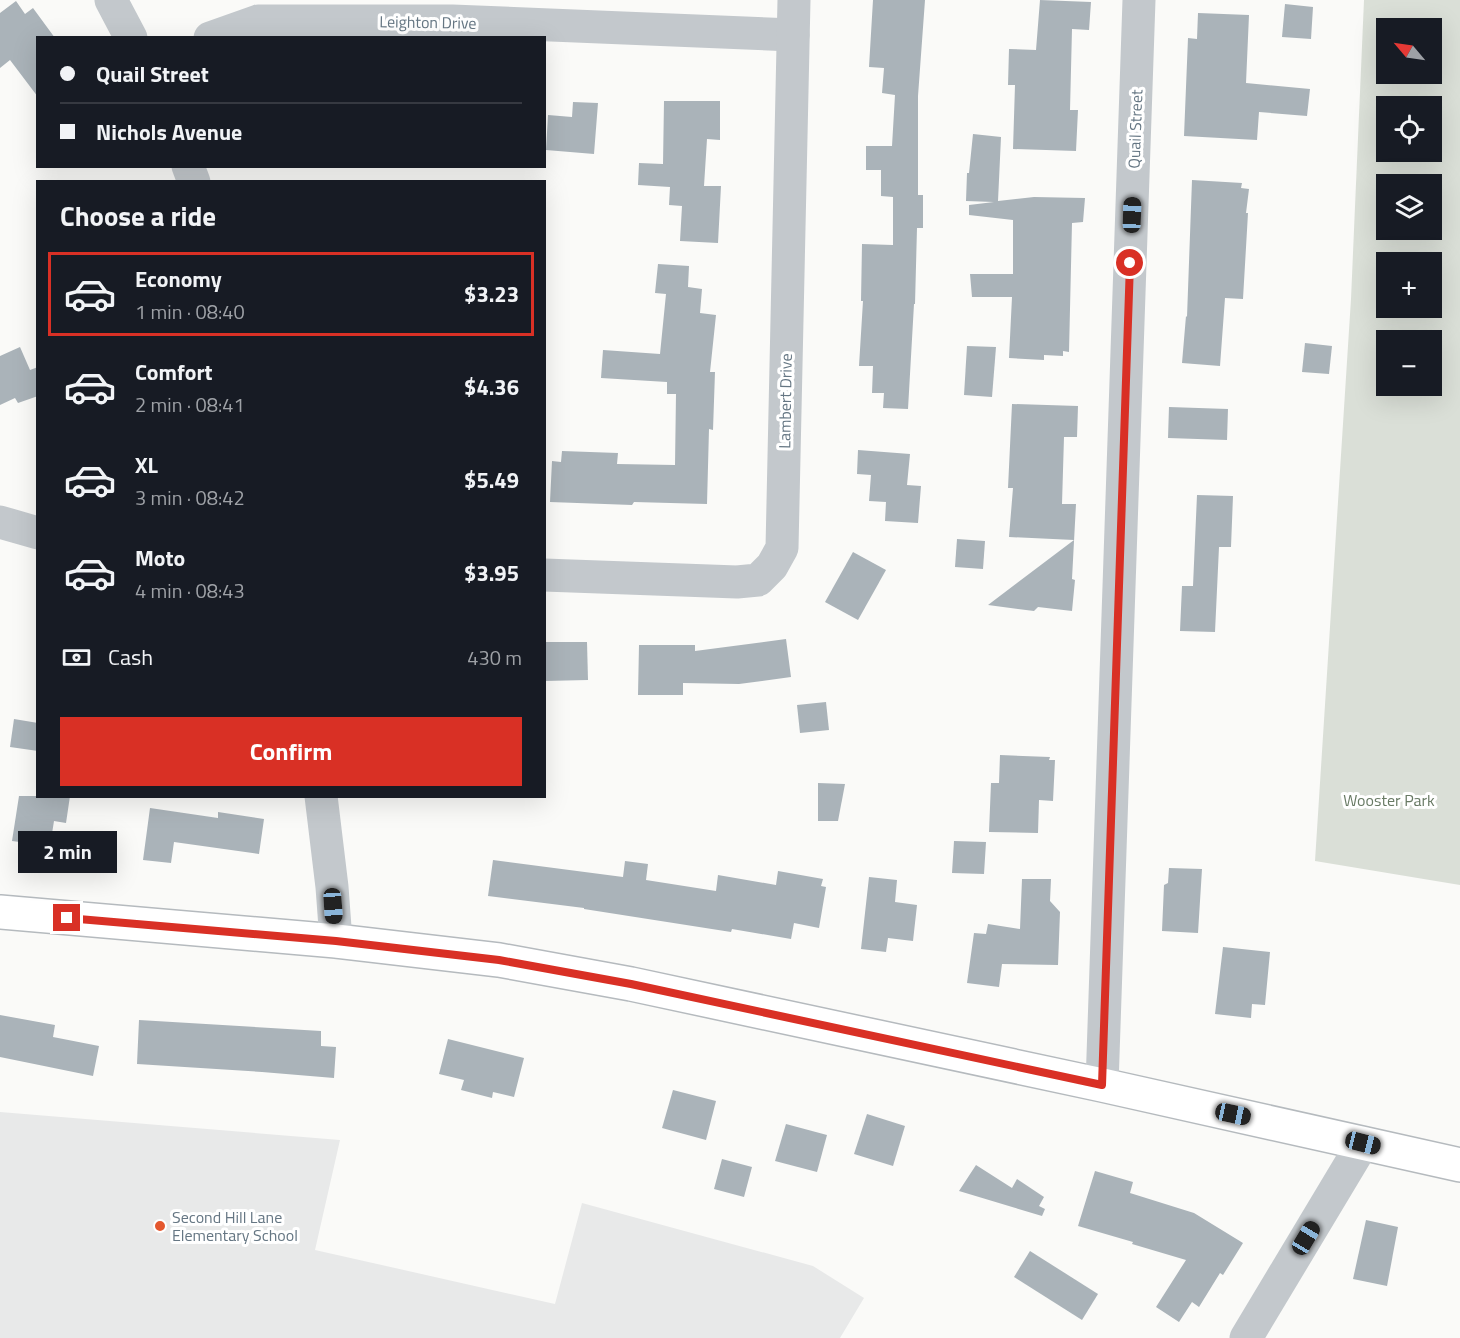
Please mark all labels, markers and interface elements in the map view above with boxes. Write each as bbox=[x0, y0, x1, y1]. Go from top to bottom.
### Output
street label: Leighton Drive bbox=[379, 9, 477, 35]
north arrow bbox=[1376, 18, 1442, 84]
map controls bbox=[1376, 18, 1442, 396]
text: Quail Street bbox=[96, 57, 209, 91]
street label: Quail Street bbox=[1122, 89, 1148, 169]
button: locate bbox=[1376, 96, 1442, 162]
text: Nichols Avenue bbox=[96, 115, 242, 149]
button: layers bbox=[1376, 174, 1442, 240]
text: Choose a ride bbox=[60, 195, 216, 236]
car bbox=[1122, 197, 1142, 233]
route start bbox=[1116, 249, 1143, 276]
button: + bbox=[1376, 252, 1442, 318]
text: Economy bbox=[135, 262, 222, 296]
icon: car bbox=[63, 267, 117, 321]
text: $3.23 bbox=[464, 277, 519, 311]
text: 1 min · 08:40 bbox=[135, 296, 245, 327]
button: − bbox=[1376, 330, 1442, 396]
street label: Lambert Drive bbox=[772, 353, 798, 449]
text: Comfort bbox=[135, 355, 213, 389]
icon: car bbox=[63, 360, 117, 414]
text: $4.36 bbox=[464, 370, 519, 404]
text: 2 min · 08:41 bbox=[135, 389, 245, 420]
text: XL bbox=[135, 448, 158, 482]
icon: car bbox=[63, 453, 117, 507]
text: $5.49 bbox=[464, 463, 519, 497]
text: 3 min · 08:42 bbox=[135, 482, 245, 513]
text: Moto bbox=[135, 541, 185, 575]
icon: car bbox=[63, 546, 117, 600]
text: $3.95 bbox=[464, 556, 519, 590]
text: 4 min · 08:43 bbox=[135, 575, 245, 606]
text: Cash bbox=[108, 640, 153, 674]
icon: cash bbox=[60, 641, 93, 674]
text: 430 m bbox=[467, 642, 522, 673]
button: Confirm bbox=[60, 717, 522, 786]
park label: Wooster Park bbox=[1343, 788, 1435, 812]
callout: 2 min bbox=[17, 831, 116, 873]
text: 2 min bbox=[43, 836, 92, 867]
car bbox=[323, 887, 343, 925]
route end bbox=[53, 904, 80, 931]
car bbox=[1214, 1101, 1252, 1127]
car bbox=[1343, 1130, 1383, 1156]
place label: Second Hill Lane Elementary School bbox=[172, 1205, 298, 1247]
car bbox=[1289, 1218, 1323, 1258]
marker: Second Hill Lane Elementary School bbox=[153, 1219, 167, 1233]

